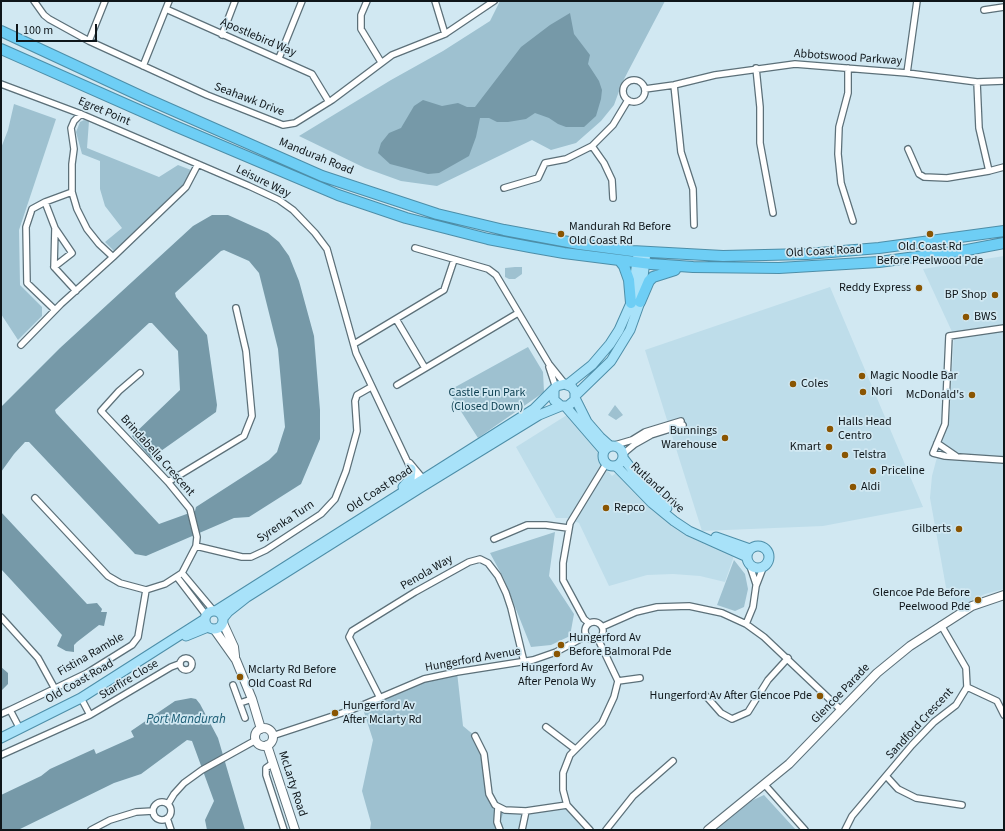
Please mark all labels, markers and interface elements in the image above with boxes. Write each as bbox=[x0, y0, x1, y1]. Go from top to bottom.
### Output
scale bar bbox=[18, 16, 99, 42]
street label: Apostlebird Way bbox=[218, 16, 298, 60]
text: 100 m bbox=[23, 22, 53, 39]
street label: Abbotswood Parkway bbox=[793, 47, 903, 69]
street label: Seahawk Drive bbox=[212, 80, 286, 120]
street label: Egret Point bbox=[76, 95, 132, 129]
street label: Mandurah Road bbox=[277, 136, 355, 178]
street label: Leisure Way bbox=[233, 163, 293, 201]
place label: Mandurah Rd Before Old Coast Rd bbox=[569, 220, 671, 248]
marker: Mandurah Rd Before Old Coast Rd bbox=[556, 229, 566, 239]
marker: Old Coast Rd Before Peelwood Pde bbox=[925, 229, 935, 239]
place label: Old Coast Rd Before Peelwood Pde bbox=[877, 240, 983, 268]
street label: Old Coast Road bbox=[786, 243, 862, 261]
place label: Reddy Express bbox=[839, 281, 911, 295]
marker: Reddy Express bbox=[914, 283, 924, 293]
place label: BP Shop bbox=[945, 288, 987, 302]
marker: BP Shop bbox=[990, 290, 1000, 300]
place label: BWS bbox=[974, 310, 997, 324]
marker: BWS bbox=[961, 312, 971, 322]
place label: Magic Noodle Bar bbox=[870, 369, 958, 383]
marker: Magic Noodle Bar bbox=[857, 371, 867, 381]
place label: Coles bbox=[801, 377, 828, 391]
marker: Coles bbox=[788, 379, 798, 389]
place label: Nori bbox=[871, 385, 892, 399]
park label: Castle Fun Park (Closed Down) bbox=[449, 386, 525, 414]
marker: Nori bbox=[858, 387, 868, 397]
place label: McDonald's bbox=[906, 388, 964, 402]
marker: McDonald's bbox=[967, 390, 977, 400]
street label: Brindabella Crescent bbox=[117, 412, 197, 500]
place label: Halls Head Centro bbox=[838, 415, 892, 443]
place label: Bunnings Warehouse bbox=[661, 424, 717, 452]
marker: Halls Head Centro bbox=[825, 424, 835, 434]
marker: Bunnings Warehouse bbox=[720, 433, 730, 443]
place label: Kmart bbox=[790, 440, 821, 454]
marker: Kmart bbox=[824, 442, 834, 452]
place label: Telstra bbox=[853, 448, 886, 462]
marker: Telstra bbox=[840, 450, 850, 460]
street label: Rutland Drive bbox=[627, 459, 687, 517]
street label: Old Coast Road bbox=[344, 463, 416, 517]
place label: Priceline bbox=[881, 464, 925, 478]
marker: Priceline bbox=[868, 466, 878, 476]
place label: Aldi bbox=[861, 480, 880, 494]
marker: Aldi bbox=[848, 482, 858, 492]
street label: Syrenka Turn bbox=[255, 498, 317, 546]
place label: Repco bbox=[614, 501, 645, 515]
marker: Repco bbox=[601, 503, 611, 513]
place label: Gilberts bbox=[912, 522, 951, 536]
marker: Gilberts bbox=[954, 524, 964, 534]
street label: Penola Way bbox=[398, 552, 456, 594]
place label: Glencoe Pde Before Peelwood Pde bbox=[873, 586, 970, 614]
marker: Glencoe Pde Before Peelwood Pde bbox=[973, 595, 983, 605]
street label: Fistina Ramble bbox=[55, 630, 127, 680]
place label: Hungerford Av Before Balmoral Pde bbox=[569, 631, 671, 659]
marker: Hungerford Av Before Balmoral Pde bbox=[556, 640, 566, 650]
street label: Hungerford Avenue bbox=[424, 644, 522, 676]
marker: Hungerford Av After Penola Wy bbox=[552, 649, 562, 659]
street label: Old Coast Road bbox=[43, 657, 117, 707]
street label: Starfire Close bbox=[97, 657, 161, 703]
place label: Hungerford Av After Penola Wy bbox=[518, 661, 596, 689]
street label: Glencoe Parade bbox=[809, 661, 873, 727]
place label: Mclarty Rd Before Old Coast Rd bbox=[248, 663, 336, 691]
marker: Mclarty Rd Before Old Coast Rd bbox=[235, 672, 245, 682]
street label: Sandford Crescent bbox=[883, 685, 957, 763]
place label: Hungerford Av After Glencoe Pde bbox=[650, 689, 812, 703]
marker: Hungerford Av After Glencoe Pde bbox=[815, 691, 825, 701]
place label: Hungerford Av After Mclarty Rd bbox=[343, 699, 422, 727]
marker: Hungerford Av After Mclarty Rd bbox=[330, 708, 340, 718]
water label: Port Mandurah bbox=[146, 712, 226, 728]
street label: McLarty Road bbox=[275, 749, 309, 819]

